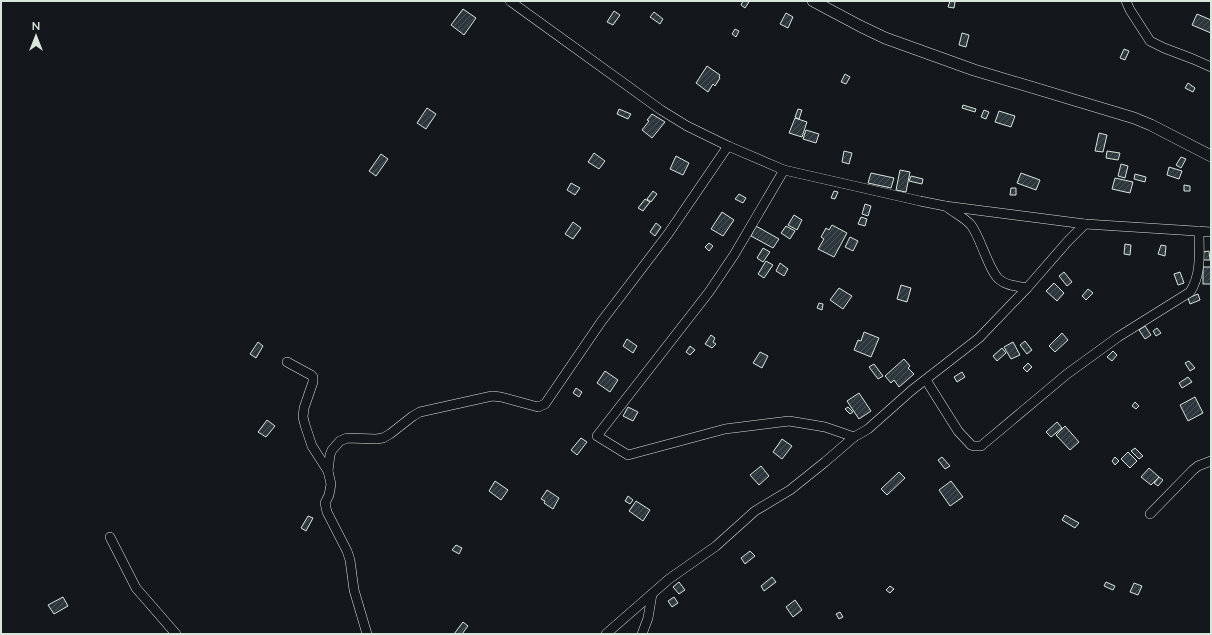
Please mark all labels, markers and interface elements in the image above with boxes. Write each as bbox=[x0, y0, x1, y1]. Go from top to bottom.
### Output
north arrow bbox=[16, 16, 56, 56]
text: N bbox=[32, 19, 40, 32]

